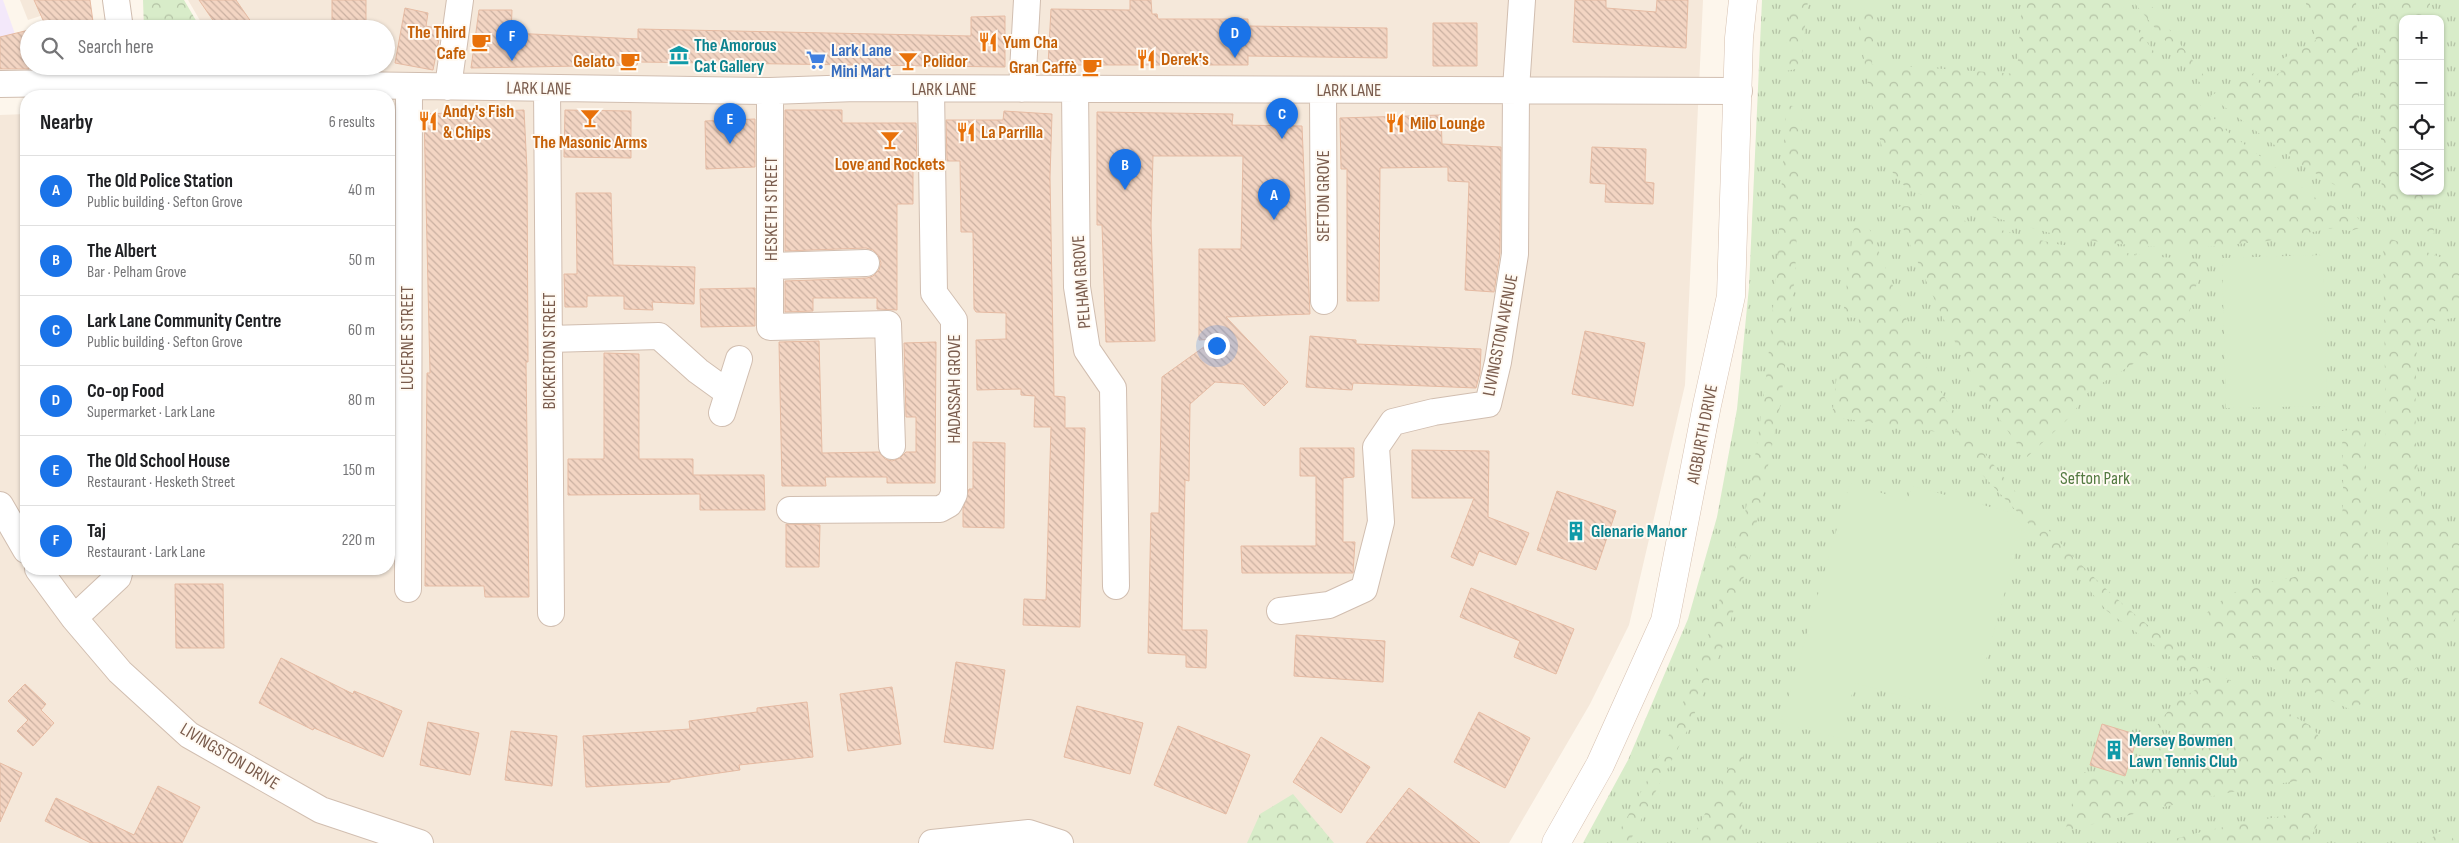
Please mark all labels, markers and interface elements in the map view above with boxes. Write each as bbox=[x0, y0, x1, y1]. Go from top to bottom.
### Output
map controls bbox=[2399, 15, 2444, 195]
button: + bbox=[2399, 15, 2444, 60]
pin: D bbox=[1219, 17, 1251, 58]
search box bbox=[20, 20, 395, 75]
pin: F bbox=[496, 20, 528, 61]
place label: The Third Cafe bbox=[407, 22, 466, 64]
cafe icon: The Third Cafe bbox=[470, 31, 492, 53]
restaurant icon: Yum Cha bbox=[977, 31, 999, 53]
place label: Yum Cha bbox=[1003, 32, 1058, 53]
icon: search bbox=[38, 34, 66, 62]
place label: The Amorous Cat Gallery bbox=[694, 35, 777, 77]
text: Search here bbox=[78, 36, 154, 59]
place label: Lark Lane Mini Mart bbox=[831, 40, 892, 82]
museum icon: The Amorous Cat Gallery bbox=[668, 44, 690, 66]
restaurant icon: Derek's bbox=[1135, 48, 1157, 70]
supermarket icon: Lark Lane Mini Mart bbox=[805, 49, 827, 71]
place label: Derek's bbox=[1161, 49, 1209, 70]
cafe icon: Gelato bbox=[619, 50, 641, 72]
bar icon: Polidor bbox=[897, 50, 919, 72]
place label: Gelato bbox=[573, 51, 615, 72]
place label: Polidor bbox=[923, 51, 968, 72]
cafe icon: Gran Caffè bbox=[1081, 56, 1103, 78]
place label: Gran Caffè bbox=[1009, 57, 1077, 78]
button: − bbox=[2399, 60, 2444, 105]
street label: LARK LANE bbox=[506, 77, 572, 100]
street label: LARK LANE bbox=[911, 79, 977, 100]
street label: LARK LANE bbox=[1316, 80, 1382, 101]
pin: C bbox=[1266, 98, 1298, 139]
place label: Andy's Fish & Chips bbox=[442, 101, 514, 143]
pin: E bbox=[714, 103, 746, 144]
button: locate bbox=[2399, 105, 2444, 150]
bar icon: The Masonic Arms bbox=[579, 107, 601, 129]
text: Nearby bbox=[40, 110, 93, 135]
restaurant icon: Andy's Fish & Chips bbox=[417, 110, 439, 132]
restaurant icon: Milo Lounge bbox=[1384, 112, 1406, 134]
text: 6 results bbox=[329, 113, 375, 132]
place label: Milo Lounge bbox=[1410, 113, 1485, 134]
restaurant icon: La Parrilla bbox=[955, 121, 977, 143]
place label: La Parrilla bbox=[981, 122, 1043, 143]
bar icon: Love and Rockets bbox=[879, 129, 901, 151]
place label: The Masonic Arms bbox=[533, 132, 648, 153]
pin: B bbox=[1109, 149, 1141, 190]
street label: SEFTON GROVE bbox=[1313, 150, 1334, 242]
button: layers bbox=[2399, 150, 2444, 195]
place label: Love and Rockets bbox=[835, 154, 945, 175]
street label: HESKETH STREET bbox=[761, 157, 782, 261]
text: The Old Police Station bbox=[87, 170, 233, 193]
pin: A bbox=[1258, 179, 1290, 220]
text: A bbox=[52, 181, 60, 200]
text: 40 m bbox=[348, 181, 375, 200]
text: Public building · Sefton Grove bbox=[87, 193, 243, 212]
street label: PELHAM GROVE bbox=[1068, 235, 1095, 329]
text: The Albert bbox=[87, 240, 157, 263]
text: B bbox=[52, 251, 60, 270]
text: 50 m bbox=[349, 251, 375, 270]
text: Bar · Pelham Grove bbox=[87, 263, 187, 282]
street label: LIVINGSTON AVENUE bbox=[1478, 272, 1523, 398]
street label: LUCERNE STREET bbox=[397, 286, 418, 390]
street label: BICKERTON STREET bbox=[539, 292, 560, 410]
text: Lark Lane Community Centre bbox=[87, 310, 281, 333]
text: C bbox=[52, 321, 60, 340]
text: 60 m bbox=[348, 321, 375, 340]
text: Public building · Sefton Grove bbox=[87, 333, 243, 352]
your location bbox=[1204, 333, 1230, 359]
street label: HADASSAH GROVE bbox=[944, 334, 965, 444]
text: Co-op Food bbox=[87, 380, 164, 403]
street label: AIGBURTH DRIVE bbox=[1682, 383, 1722, 487]
text: D bbox=[52, 391, 60, 410]
text: 80 m bbox=[348, 391, 375, 410]
text: Supermarket · Lark Lane bbox=[87, 403, 215, 422]
text: The Old School House bbox=[87, 450, 230, 473]
text: E bbox=[53, 461, 59, 480]
text: 150 m bbox=[343, 461, 375, 480]
park label: Sefton Park bbox=[2060, 468, 2130, 489]
text: Restaurant · Hesketh Street bbox=[87, 473, 235, 492]
text: Taj bbox=[87, 520, 106, 543]
building icon: Glenarie Manor bbox=[1565, 520, 1587, 542]
place label: Glenarie Manor bbox=[1591, 521, 1687, 542]
text: F bbox=[53, 531, 59, 550]
text: 220 m bbox=[342, 531, 375, 550]
text: Restaurant · Lark Lane bbox=[87, 543, 205, 562]
street label: LIVINGSTON DRIVE bbox=[176, 719, 283, 794]
place label: Mersey Bowmen Lawn Tennis Club bbox=[2129, 730, 2238, 772]
building icon: Mersey Bowmen Lawn Tennis Club bbox=[2103, 739, 2125, 761]

